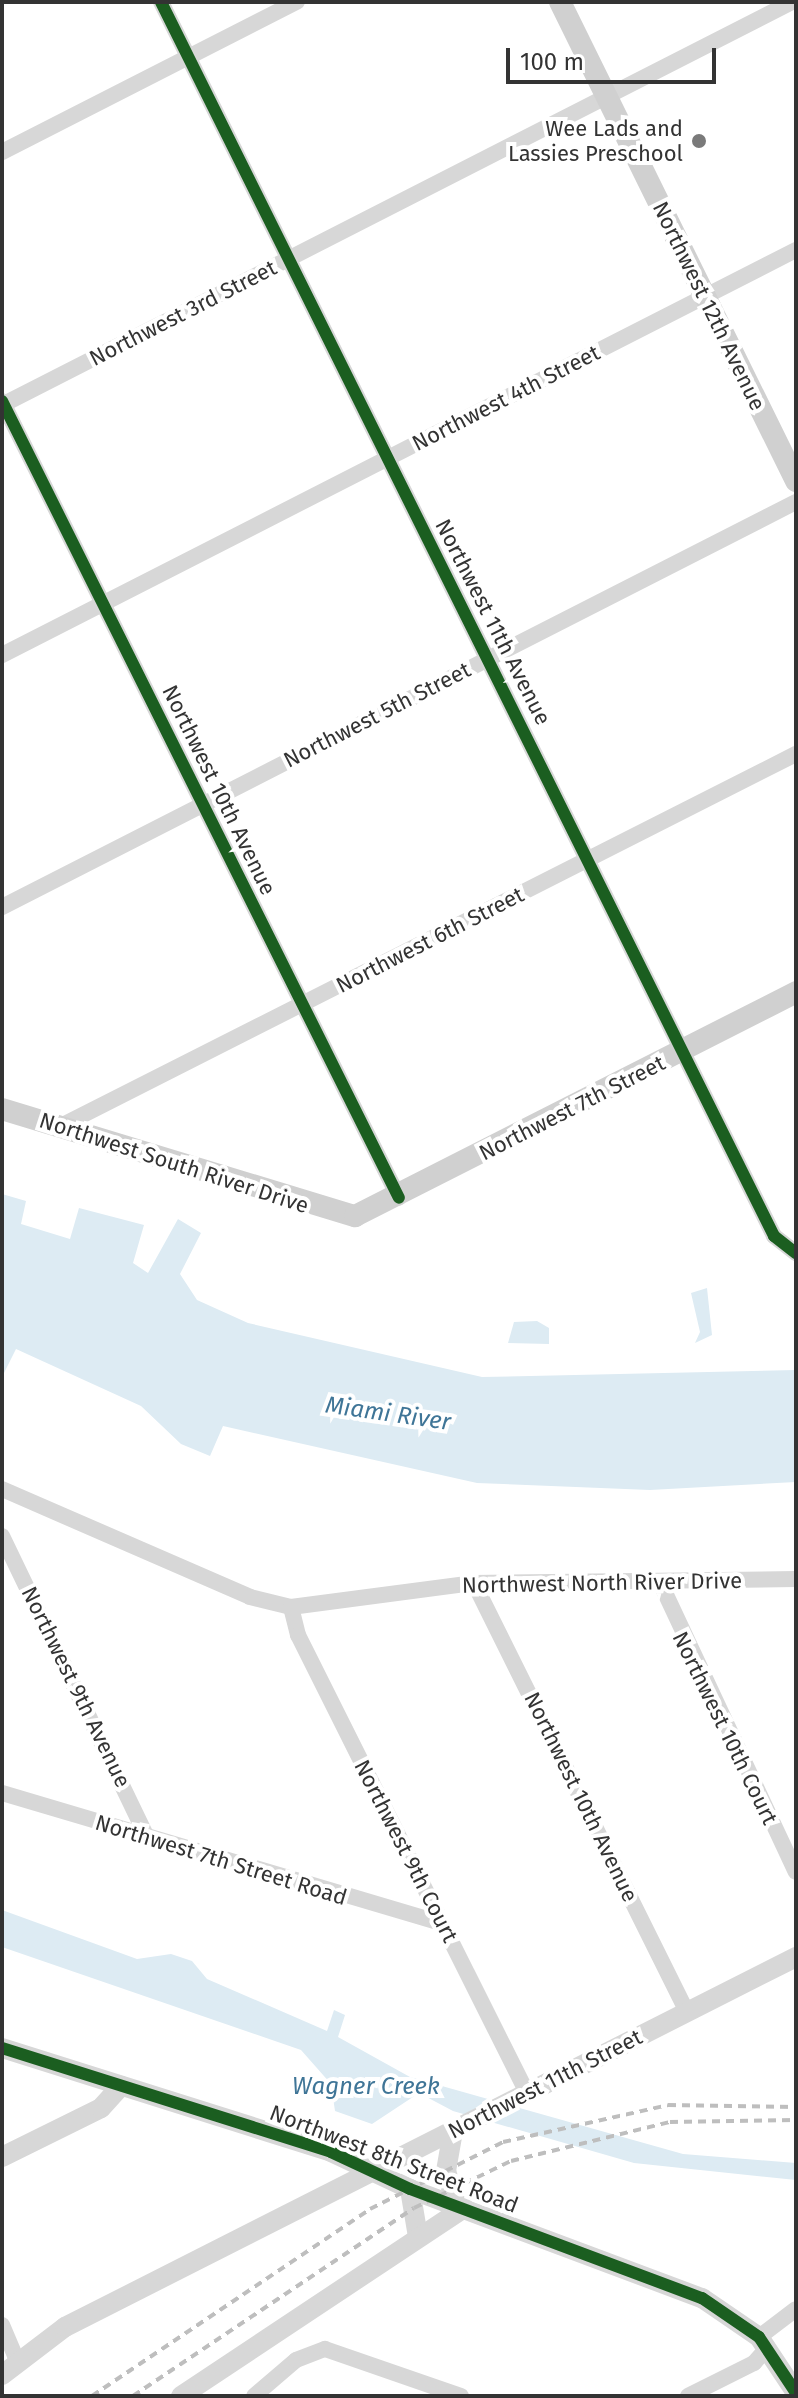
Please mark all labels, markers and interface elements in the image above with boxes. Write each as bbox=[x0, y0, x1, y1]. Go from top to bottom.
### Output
scale bar bbox=[510, 32, 720, 82]
text: 100 m bbox=[520, 48, 584, 76]
place label: Wee Lads and Lassies Preschool bbox=[508, 115, 683, 166]
marker: Wee Lads and Lassies Preschool bbox=[690, 132, 708, 150]
street label: Northwest 12th Avenue bbox=[647, 197, 771, 415]
street label: Northwest 3rd Street bbox=[85, 254, 281, 372]
street label: Northwest 4th Street bbox=[408, 339, 604, 457]
street label: Northwest 11th Avenue bbox=[430, 515, 556, 729]
street label: Northwest 5th Street bbox=[279, 656, 475, 774]
street label: Northwest 10th Avenue bbox=[157, 681, 281, 899]
street label: Northwest 6th Street bbox=[332, 881, 528, 999]
street label: Northwest 7th Street bbox=[475, 1050, 669, 1166]
street label: Northwest South River Drive bbox=[36, 1107, 312, 1219]
water label: Miami River bbox=[323, 1391, 453, 1437]
street label: Northwest North River Drive bbox=[462, 1567, 742, 1599]
street label: Northwest 9th Avenue bbox=[16, 1582, 136, 1792]
street label: Northwest 10th Court bbox=[667, 1627, 783, 1829]
street label: Northwest 10th Avenue bbox=[519, 1688, 643, 1906]
street label: Northwest 9th Court bbox=[349, 1755, 463, 1947]
street label: Northwest 7th Street Road bbox=[92, 1809, 350, 1911]
street label: Northwest 11th Street bbox=[444, 2024, 646, 2144]
water label: Wagner Creek bbox=[292, 2073, 440, 2101]
street label: Northwest 8th Street Road bbox=[266, 2099, 522, 2219]

